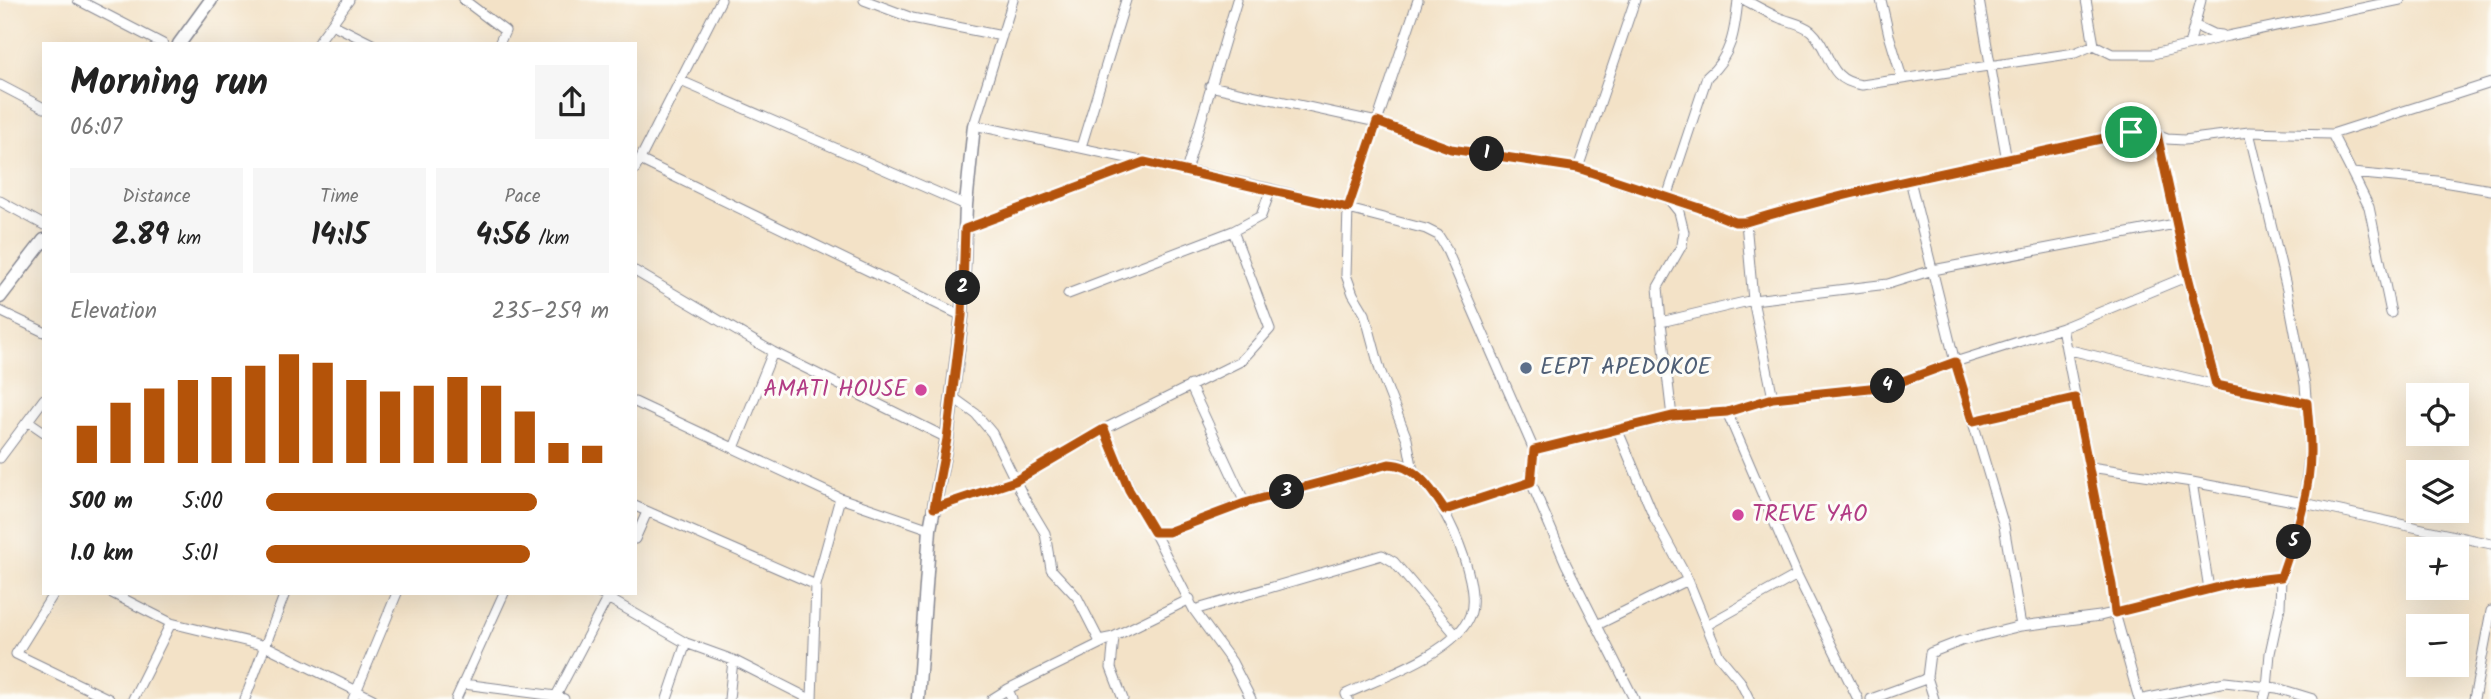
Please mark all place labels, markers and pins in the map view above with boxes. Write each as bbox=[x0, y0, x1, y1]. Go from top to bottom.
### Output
pin bbox=[2101, 102, 2161, 162]
pin: 1 bbox=[1470, 136, 1504, 172]
pin: 2 bbox=[946, 270, 981, 306]
place label: EEPT APEDOKOE bbox=[1540, 350, 1711, 386]
marker: EEPT APEDOKOE bbox=[1518, 360, 1534, 376]
pin: 4 bbox=[1870, 368, 1906, 404]
place label: AMATI HOUSE bbox=[763, 372, 908, 408]
marker: AMATI HOUSE bbox=[913, 382, 929, 398]
pin: 3 bbox=[1270, 475, 1304, 510]
place label: TREVE YAO bbox=[1752, 497, 1867, 533]
marker: TREVE YAO bbox=[1730, 507, 1746, 523]
pin: 5 bbox=[2276, 524, 2312, 560]

